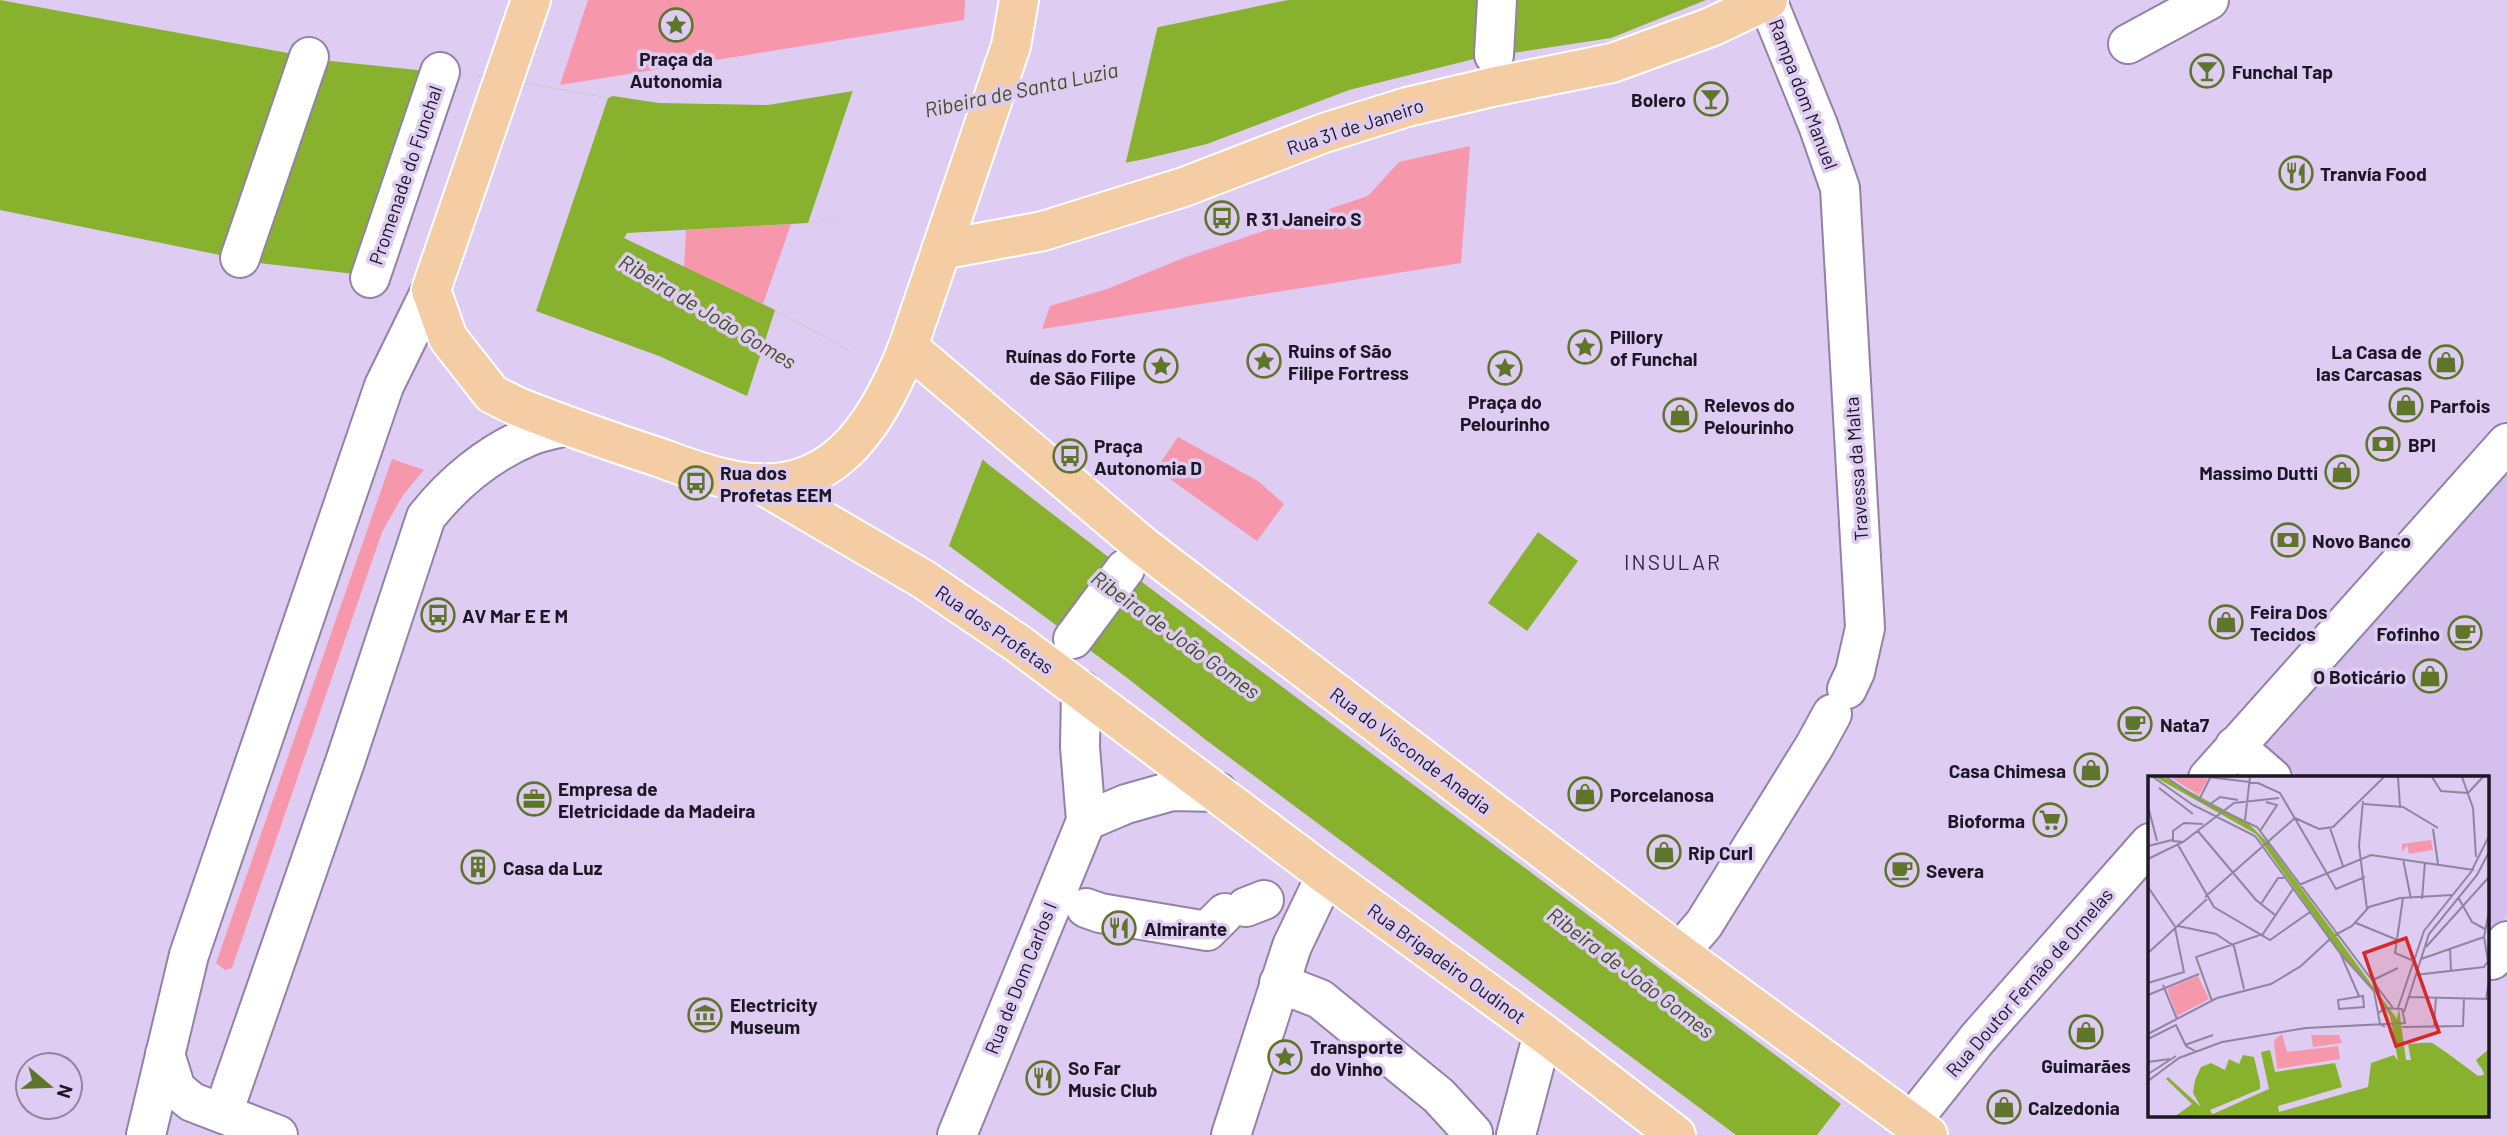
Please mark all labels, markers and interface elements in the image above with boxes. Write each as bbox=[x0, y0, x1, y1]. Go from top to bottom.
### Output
place icon: Praça da Autonomia bbox=[657, 6, 695, 44]
street label: Rampa dom Manuel bbox=[1765, 15, 1843, 173]
place label: Praça da Autonomia bbox=[630, 47, 722, 92]
bar icon: Funchal Tap bbox=[2188, 52, 2226, 90]
water label: Ribeira de Santa Luzia bbox=[922, 56, 1120, 122]
place label: Funchal Tap bbox=[2232, 60, 2333, 83]
bar icon: Bolero bbox=[1692, 80, 1730, 118]
street label: Promenade do Funchal bbox=[364, 82, 446, 268]
place label: Bolero bbox=[1631, 88, 1686, 111]
street label: Rua 31 de Janeiro bbox=[1284, 93, 1426, 159]
restaurant icon: Tranvía Food bbox=[2277, 154, 2315, 192]
place label: Tranvía Food bbox=[2320, 162, 2427, 185]
bus stop icon: R 31 Janeiro S bbox=[1203, 199, 1241, 237]
place label: R 31 Janeiro S bbox=[1246, 207, 1362, 230]
water label: Ribeira de João Gomes bbox=[615, 248, 801, 374]
place label: Pillory of Funchal bbox=[1610, 325, 1697, 370]
place icon: Pillory of Funchal bbox=[1566, 328, 1604, 366]
place label: Ruins of São Filipe Fortress bbox=[1288, 339, 1409, 384]
place label: La Casa de las Carcasas bbox=[2316, 340, 2422, 385]
place icon: Ruins of São Filipe Fortress bbox=[1245, 342, 1283, 380]
shop icon: La Casa de las Carcasas bbox=[2427, 343, 2465, 381]
place label: Ruínas do Forte de São Filipe bbox=[1006, 344, 1136, 389]
place icon: Ruínas do Forte de São Filipe bbox=[1142, 347, 1180, 385]
place icon: Praça do Pelourinho bbox=[1486, 349, 1524, 387]
shop icon: Parfois bbox=[2387, 386, 2425, 424]
place label: Praça do Pelourinho bbox=[1460, 390, 1550, 435]
place label: Relevos do Pelourinho bbox=[1704, 393, 1795, 438]
place label: Parfois bbox=[2430, 394, 2490, 417]
shop icon: Relevos do Pelourinho bbox=[1661, 396, 1699, 434]
street label: Travessa da Malta bbox=[1839, 396, 1873, 542]
bank icon: BPI bbox=[2364, 425, 2402, 463]
place label: BPI bbox=[2408, 433, 2436, 456]
place label: Praça Autonomia D bbox=[1094, 434, 1202, 479]
bus stop icon: Praça Autonomia D bbox=[1051, 437, 1089, 475]
shop icon: Massimo Dutti bbox=[2323, 453, 2361, 491]
place label: Rua dos Profetas EEM bbox=[720, 461, 832, 506]
place label: Massimo Dutti bbox=[2199, 461, 2318, 484]
bus stop icon: Rua dos Profetas EEM bbox=[677, 464, 715, 502]
bank icon: Novo Banco bbox=[2269, 521, 2307, 559]
place label: Novo Banco bbox=[2312, 529, 2411, 552]
district label: INSULAR bbox=[1624, 549, 1722, 574]
water label: Ribeira de João Gomes bbox=[1087, 564, 1265, 704]
street label: Rua dos Profetas bbox=[931, 580, 1059, 678]
bus stop icon: AV Mar E E M bbox=[419, 596, 457, 634]
place label: Feira Dos Tecidos bbox=[2250, 600, 2328, 645]
shop icon: Feira Dos Tecidos bbox=[2207, 603, 2245, 641]
place label: AV Mar E E M bbox=[462, 604, 568, 627]
cafe icon: Fofinho bbox=[2446, 614, 2484, 652]
place label: Fofinho bbox=[2376, 622, 2440, 645]
shop icon: O Boticário bbox=[2411, 657, 2449, 695]
place label: O Boticário bbox=[2313, 665, 2406, 688]
street label: Rua do Visconde Anadia bbox=[1326, 682, 1496, 818]
cafe icon: Nata7 bbox=[2116, 705, 2154, 743]
place label: Nata7 bbox=[2160, 713, 2210, 736]
shop icon: Casa Chimesa bbox=[2072, 751, 2110, 789]
place label: Casa Chimesa bbox=[1949, 759, 2066, 782]
shop icon: Porcelanosa bbox=[1566, 775, 1604, 813]
inset map bbox=[2148, 776, 2490, 1118]
place label: Empresa de Eletricidade da Madeira bbox=[558, 777, 755, 822]
office icon: Empresa de Eletricidade da Madeira bbox=[515, 780, 553, 818]
place label: Porcelanosa bbox=[1610, 783, 1714, 806]
supermarket icon: Bioforma bbox=[2031, 801, 2069, 839]
place label: Bioforma bbox=[1948, 809, 2025, 832]
shop icon: Rip Curl bbox=[1645, 833, 1683, 871]
place label: Rip Curl bbox=[1688, 841, 1753, 864]
building icon: Casa da Luz bbox=[459, 848, 497, 886]
cafe icon: Severa bbox=[1883, 851, 1921, 889]
place label: Casa da Luz bbox=[503, 856, 603, 879]
place label: Severa bbox=[1926, 859, 1984, 882]
street label: Rua Doutor Fernão de Ornelas bbox=[1941, 883, 2117, 1081]
street label: Rua Brigadeiro Oudinot bbox=[1364, 898, 1530, 1028]
street label: Rua de Dom Carlos I bbox=[979, 899, 1061, 1057]
water label: Ribeira de João Gomes bbox=[1543, 901, 1719, 1043]
restaurant icon: Almirante bbox=[1100, 909, 1138, 947]
place label: Almirante bbox=[1144, 917, 1227, 940]
place label: Electricity Museum bbox=[730, 993, 818, 1038]
museum icon: Electricity Museum bbox=[686, 996, 724, 1034]
shop icon: Guimarães bbox=[2067, 1013, 2105, 1051]
place label: Transporte do Vinho bbox=[1310, 1035, 1403, 1080]
place icon: Transporte do Vinho bbox=[1266, 1038, 1304, 1076]
north arrow bbox=[14, 1051, 84, 1121]
place label: Guimarães bbox=[2041, 1054, 2131, 1077]
place label: So Far Music Club bbox=[1068, 1056, 1158, 1101]
restaurant icon: So Far Music Club bbox=[1024, 1059, 1062, 1097]
text: N bbox=[53, 1082, 78, 1101]
shop icon: Calzedonia bbox=[1985, 1088, 2023, 1126]
place label: Calzedonia bbox=[2028, 1096, 2120, 1119]

